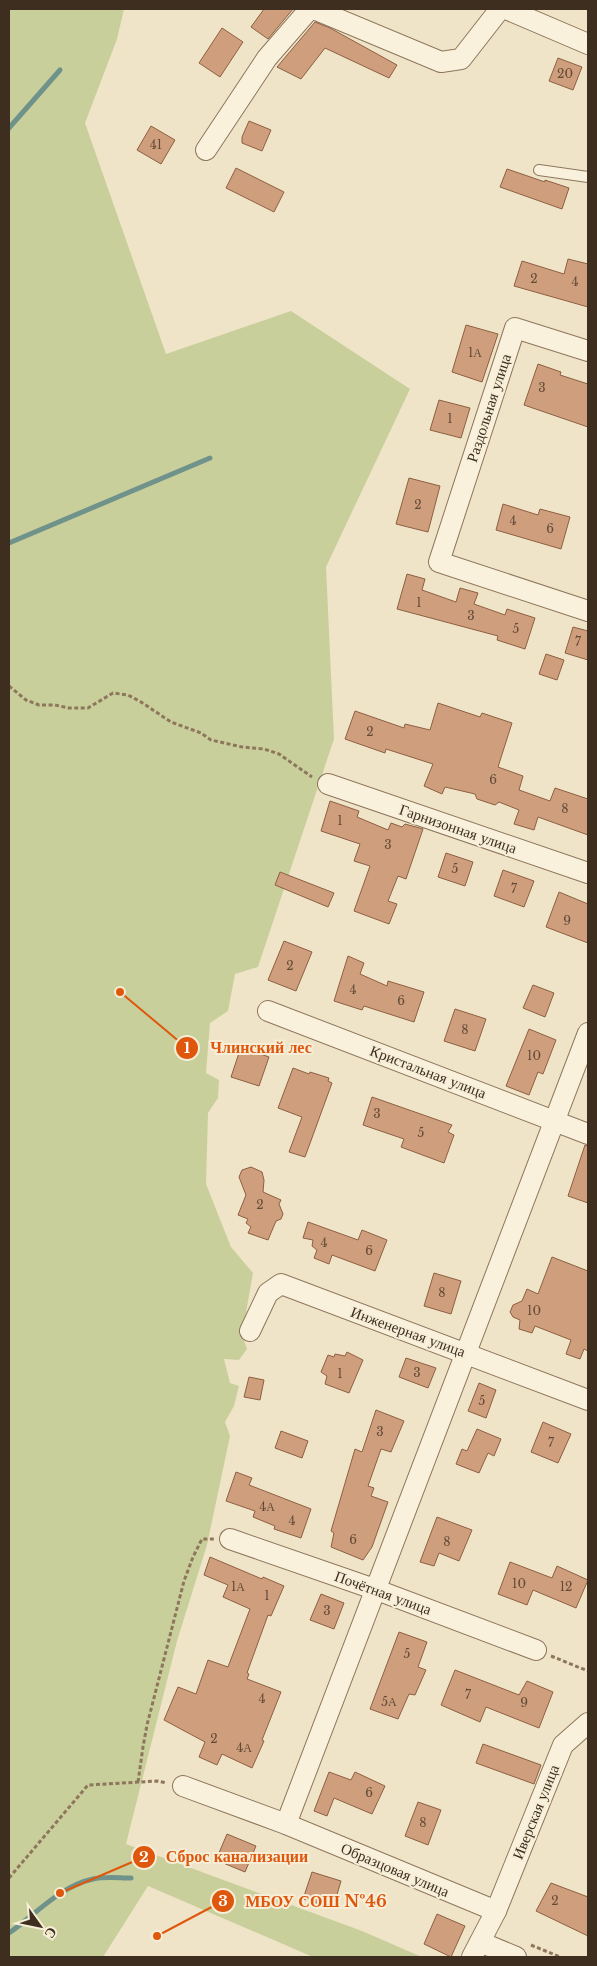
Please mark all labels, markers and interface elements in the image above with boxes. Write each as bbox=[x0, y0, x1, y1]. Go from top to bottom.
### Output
house number: 20 bbox=[557, 66, 573, 81]
house number: 41 bbox=[150, 137, 162, 152]
house number: 2 bbox=[530, 271, 538, 286]
house number: 4 bbox=[571, 274, 579, 289]
house number: 1А bbox=[468, 345, 482, 360]
street label: Раздольная улица bbox=[462, 351, 515, 464]
house number: 3 bbox=[538, 380, 546, 395]
house number: 1 bbox=[447, 411, 453, 426]
house number: 2 bbox=[414, 497, 422, 512]
house number: 4 bbox=[509, 513, 517, 528]
house number: 6 bbox=[546, 521, 554, 536]
house number: 1 bbox=[416, 595, 422, 610]
house number: 3 bbox=[467, 608, 475, 623]
house number: 5 bbox=[513, 621, 520, 636]
house number: 7 bbox=[575, 634, 582, 649]
house number: 2 bbox=[366, 724, 374, 739]
house number: 6 bbox=[489, 772, 497, 787]
street label: Гарнизонная улица bbox=[397, 800, 520, 858]
house number: 8 bbox=[561, 801, 569, 816]
house number: 1 bbox=[337, 813, 343, 828]
house number: 3 bbox=[384, 837, 392, 852]
house number: 5 bbox=[452, 861, 459, 876]
house number: 7 bbox=[511, 881, 518, 896]
house number: 9 bbox=[563, 913, 571, 928]
house number: 2 bbox=[286, 958, 294, 973]
house number: 4 bbox=[349, 982, 357, 997]
house number: 6 bbox=[397, 993, 405, 1008]
house number: 8 bbox=[461, 1022, 469, 1037]
callout: Члинский лес bbox=[175, 1032, 321, 1063]
text: Члинский лес bbox=[210, 1037, 312, 1057]
text: 1 bbox=[184, 1038, 191, 1057]
street label: Кристальная улица bbox=[367, 1041, 489, 1103]
house number: 10 bbox=[527, 1048, 541, 1063]
house number: 3 bbox=[373, 1106, 381, 1121]
house number: 5 bbox=[418, 1125, 425, 1140]
house number: 2 bbox=[256, 1197, 264, 1212]
house number: 4 bbox=[320, 1235, 328, 1250]
house number: 6 bbox=[365, 1243, 373, 1258]
house number: 8 bbox=[438, 1285, 446, 1300]
street label: Инженерная улица bbox=[348, 1302, 468, 1361]
house number: 10 bbox=[527, 1303, 541, 1318]
house number: 3 bbox=[413, 1365, 421, 1380]
house number: 1 bbox=[337, 1366, 343, 1381]
house number: 5 bbox=[479, 1393, 486, 1408]
house number: 3 bbox=[376, 1424, 384, 1439]
house number: 7 bbox=[548, 1435, 555, 1450]
house number: 4А bbox=[259, 1499, 275, 1514]
house number: 4 bbox=[288, 1513, 296, 1528]
house number: 6 bbox=[349, 1532, 357, 1547]
house number: 8 bbox=[443, 1534, 451, 1549]
street label: Почётная улица bbox=[332, 1566, 434, 1619]
house number: 10 bbox=[512, 1576, 526, 1591]
house number: 1А bbox=[231, 1579, 245, 1594]
house number: 12 bbox=[560, 1579, 572, 1594]
house number: 1 bbox=[264, 1588, 270, 1603]
house number: 3 bbox=[323, 1603, 331, 1618]
house number: 5 bbox=[404, 1646, 411, 1661]
house number: 7 bbox=[465, 1687, 472, 1702]
house number: 4 bbox=[258, 1691, 266, 1706]
house number: 5А bbox=[381, 1694, 397, 1709]
house number: 9 bbox=[520, 1695, 528, 1710]
house number: 2 bbox=[210, 1731, 218, 1746]
house number: 4А bbox=[236, 1740, 252, 1755]
street label: Иверская улица bbox=[508, 1761, 563, 1862]
house number: 6 bbox=[365, 1785, 373, 1800]
house number: 8 bbox=[419, 1815, 427, 1830]
street label: Образцовая улица bbox=[338, 1838, 453, 1901]
callout: Сброс канализации bbox=[131, 1841, 319, 1872]
text: Сброс канализации bbox=[166, 1846, 308, 1866]
text: 2 bbox=[139, 1847, 149, 1866]
callout: МБОУ СОШ №46 bbox=[210, 1885, 397, 1916]
text: 3 bbox=[218, 1891, 228, 1910]
text: МБОУ СОШ №46 bbox=[245, 1891, 387, 1911]
house number: 2 bbox=[551, 1893, 559, 1908]
north arrow bbox=[15, 1901, 65, 1951]
text: С bbox=[41, 1924, 61, 1942]

